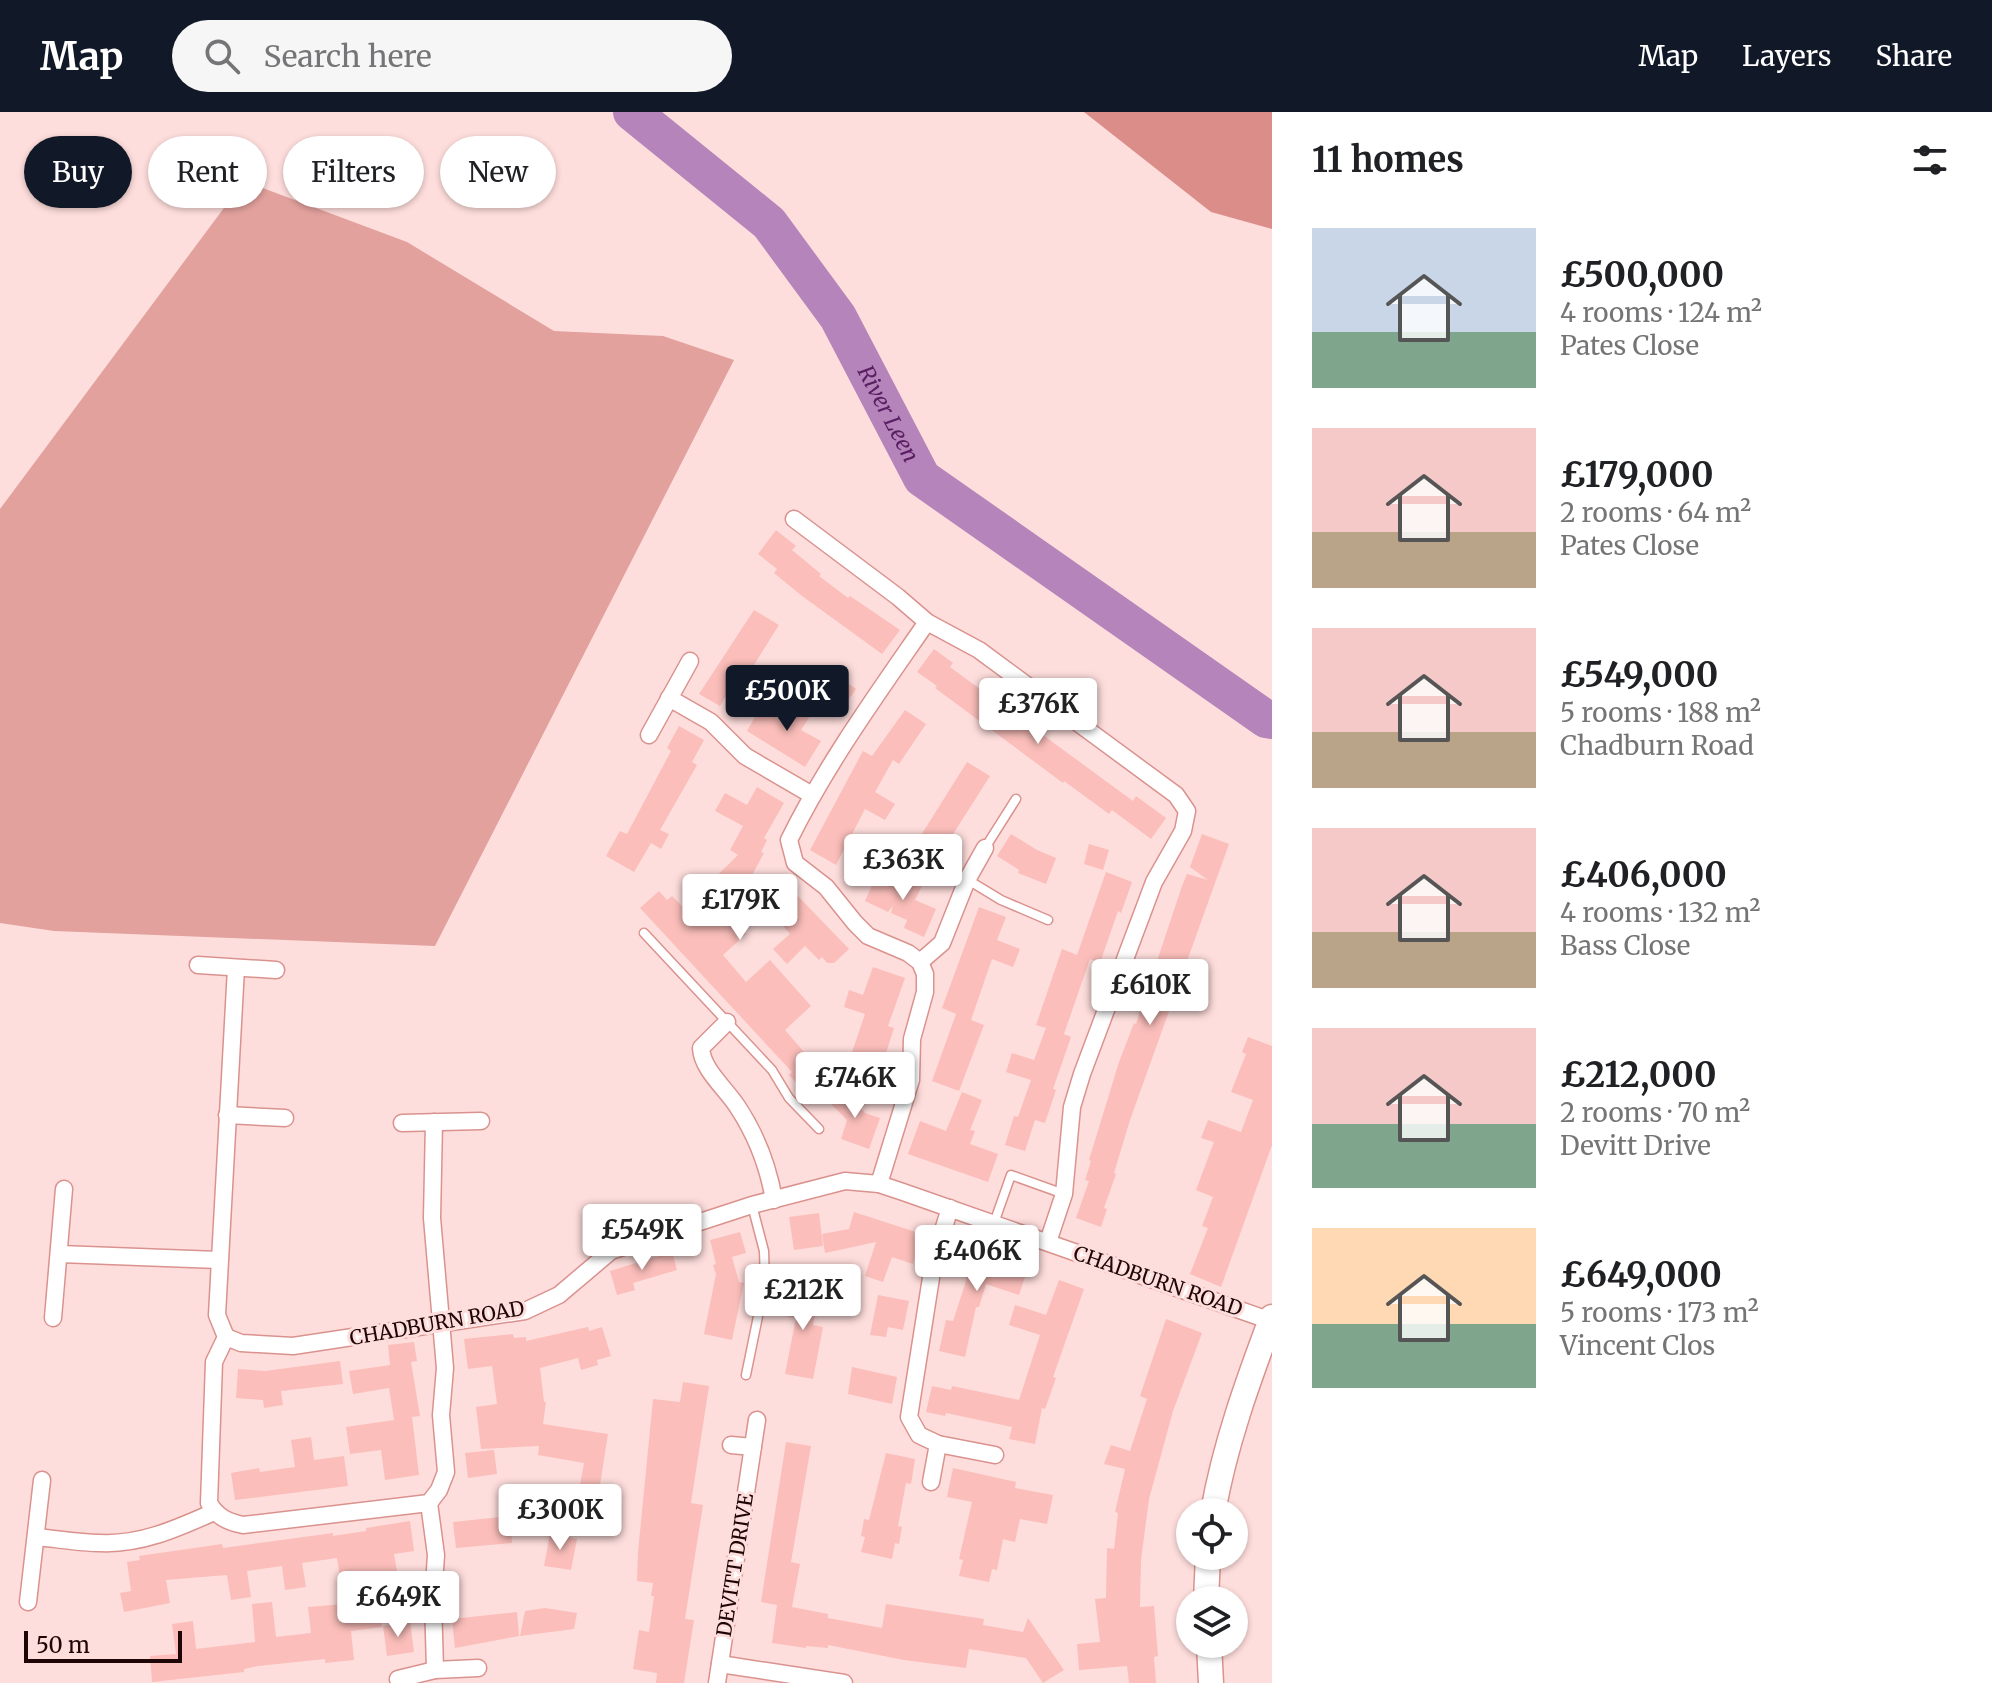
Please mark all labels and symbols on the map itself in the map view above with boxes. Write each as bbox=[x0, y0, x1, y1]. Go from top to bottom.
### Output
water label: River Leen bbox=[852, 361, 925, 467]
pin: £500K bbox=[731, 665, 843, 733]
pin: £376K bbox=[982, 678, 1094, 746]
pin: £363K bbox=[847, 834, 959, 902]
pin: £179K bbox=[684, 874, 796, 942]
pin: £610K bbox=[1094, 959, 1206, 1027]
pin: £746K bbox=[799, 1052, 911, 1120]
pin: £549K bbox=[586, 1204, 698, 1272]
pin: £406K bbox=[921, 1225, 1033, 1293]
street label: CHADBURN ROAD bbox=[1070, 1240, 1246, 1321]
pin: £212K bbox=[747, 1264, 859, 1332]
street label: CHADBURN ROAD bbox=[348, 1295, 526, 1350]
pin: £300K bbox=[504, 1484, 616, 1552]
street label: DEVITT DRIVE bbox=[711, 1491, 758, 1638]
pin: £649K bbox=[342, 1571, 454, 1639]
scale bar bbox=[24, 1627, 182, 1663]

